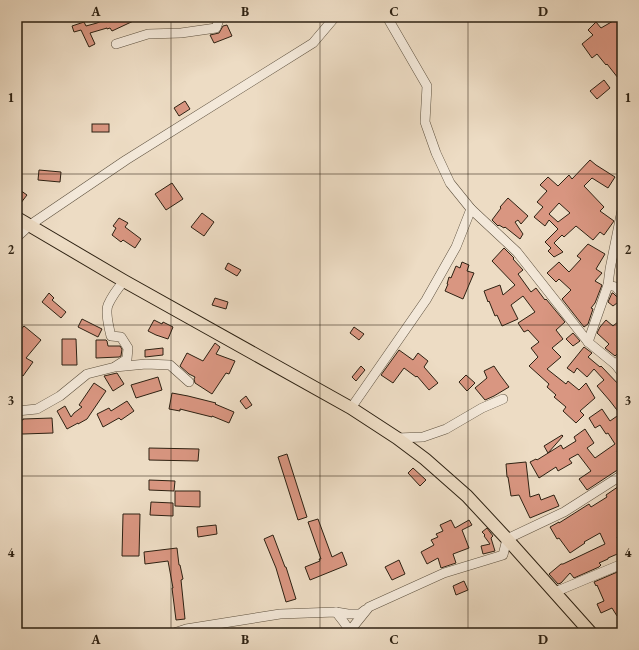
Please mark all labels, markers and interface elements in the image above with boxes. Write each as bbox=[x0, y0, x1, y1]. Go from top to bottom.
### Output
text: A bbox=[90, 3, 101, 20]
text: B bbox=[241, 3, 249, 20]
text: C bbox=[389, 3, 399, 20]
text: D bbox=[538, 3, 548, 20]
text: 1 bbox=[8, 89, 15, 106]
text: 1 bbox=[625, 89, 632, 106]
text: 2 bbox=[8, 241, 15, 258]
text: 2 bbox=[625, 241, 632, 258]
text: 3 bbox=[8, 392, 15, 409]
text: 3 bbox=[625, 392, 632, 409]
text: 4 bbox=[8, 544, 15, 561]
text: 4 bbox=[625, 544, 632, 561]
text: A bbox=[90, 631, 101, 648]
text: B bbox=[241, 631, 249, 648]
text: C bbox=[389, 631, 399, 648]
text: D bbox=[538, 631, 548, 648]

